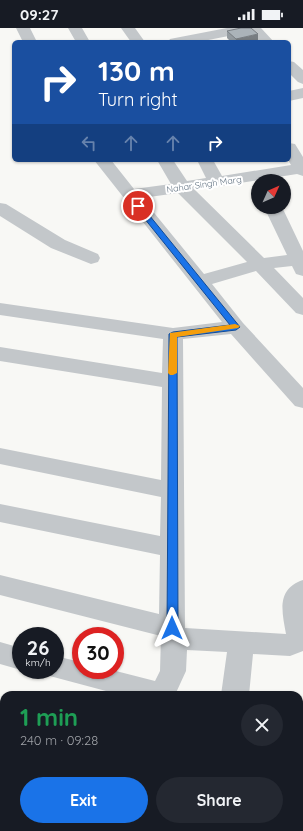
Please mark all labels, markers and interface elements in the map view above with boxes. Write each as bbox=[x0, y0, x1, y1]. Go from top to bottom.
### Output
text: 09:27 bbox=[20, 5, 59, 24]
text: 130 m bbox=[98, 53, 175, 88]
icon: right bbox=[32, 56, 84, 108]
text: Turn right bbox=[98, 88, 178, 111]
icon: left bbox=[78, 132, 100, 154]
icon: ahead bbox=[120, 132, 142, 154]
icon: ahead bbox=[162, 132, 184, 154]
icon: right bbox=[204, 132, 226, 154]
street label: Nahar Singh Marg bbox=[166, 173, 242, 195]
north arrow bbox=[251, 174, 291, 214]
map controls bbox=[251, 174, 291, 214]
pin bbox=[121, 189, 155, 223]
icon: arrive bbox=[127, 195, 149, 217]
position arrow bbox=[151, 607, 193, 649]
speed limit sign: 30 bbox=[72, 627, 124, 679]
text: 26 bbox=[27, 635, 49, 660]
text: km/h bbox=[25, 656, 51, 669]
text: 1 min bbox=[20, 702, 78, 732]
button: close bbox=[241, 704, 283, 746]
text: 240 m · 09:28 bbox=[20, 732, 98, 748]
button: Exit bbox=[20, 777, 148, 823]
button: Share bbox=[156, 777, 283, 823]

